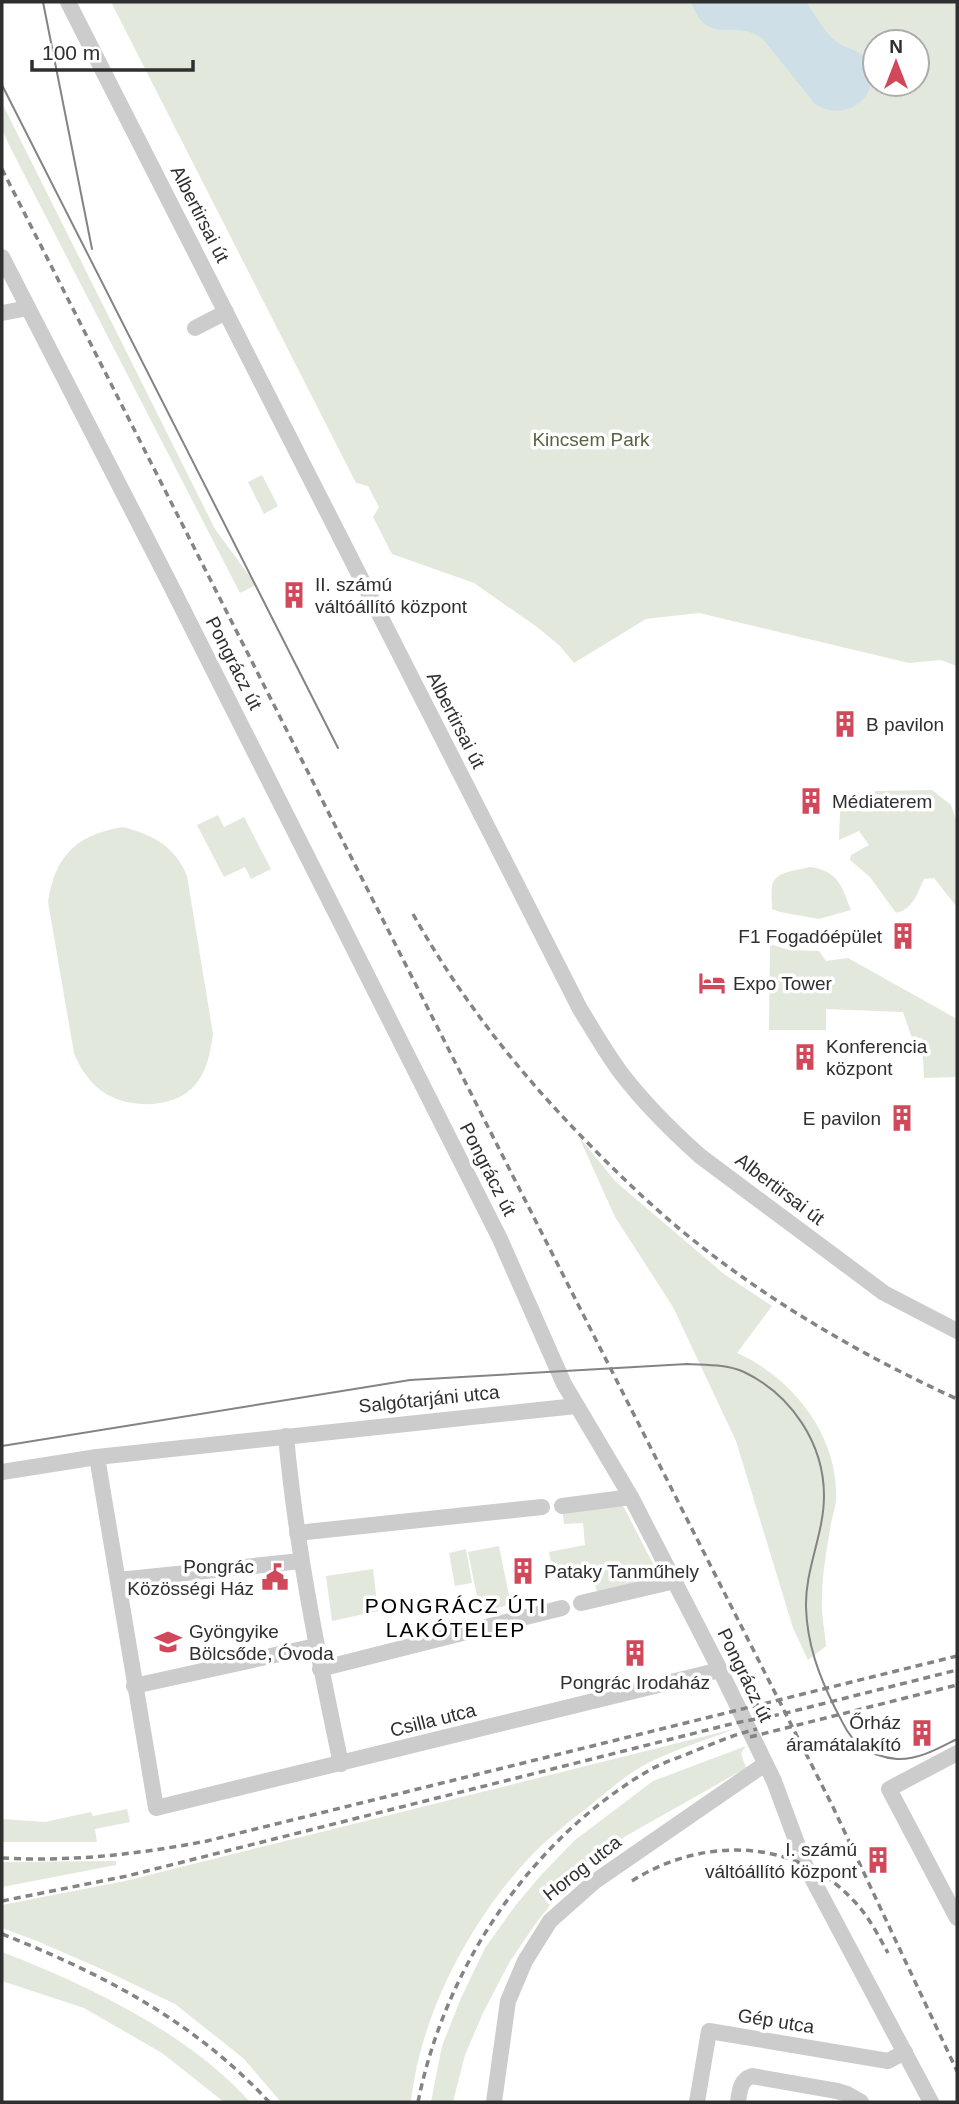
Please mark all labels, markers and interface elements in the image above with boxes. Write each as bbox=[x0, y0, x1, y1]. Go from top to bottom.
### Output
scale bar bbox=[32, 28, 192, 72]
north arrow bbox=[861, 28, 931, 98]
text: N bbox=[889, 36, 903, 57]
text: 100 m bbox=[42, 41, 100, 64]
street label: Albertirsai út bbox=[167, 162, 234, 266]
park label: Kincsem Park bbox=[532, 429, 650, 450]
place label: II. számú váltóállító központ bbox=[315, 574, 468, 617]
building icon: II. számú váltóállító központ bbox=[279, 580, 309, 610]
street label: Pongrácz út bbox=[202, 613, 267, 714]
street label: Albertirsai út bbox=[423, 668, 490, 772]
building icon: B pavilon bbox=[830, 709, 860, 739]
place label: B pavilon bbox=[866, 714, 944, 735]
building icon: Médiaterem bbox=[796, 786, 826, 816]
place label: Médiaterem bbox=[832, 791, 932, 812]
building icon: F1 Fogadóépület bbox=[888, 921, 918, 951]
place label: F1 Fogadóépület bbox=[738, 926, 883, 947]
hotel icon: Expo Tower bbox=[697, 968, 727, 998]
place label: Expo Tower bbox=[733, 973, 833, 994]
place label: Konferencia központ bbox=[826, 1036, 928, 1079]
building icon: Konferencia központ bbox=[790, 1042, 820, 1072]
building icon: E pavilon bbox=[887, 1103, 917, 1133]
place label: E pavilon bbox=[803, 1108, 881, 1129]
street label: Pongrácz út bbox=[456, 1119, 521, 1220]
street label: Albertirsai út bbox=[732, 1149, 829, 1230]
street label: Salgótarjáni utca bbox=[358, 1381, 501, 1417]
place label: Pongrác Közösségi Ház bbox=[127, 1556, 254, 1599]
building icon: Pataky Tanműhely bbox=[508, 1556, 538, 1586]
place label: Pataky Tanműhely bbox=[544, 1561, 699, 1582]
public building icon: Pongrác Közösségi Ház bbox=[260, 1562, 290, 1592]
district label: PONGRÁCZ ÚTI LAKÓTELEP bbox=[365, 1594, 547, 1641]
place label: Gyöngyike Bölcsőde, Óvoda bbox=[189, 1621, 334, 1664]
street label: Pongrácz út bbox=[713, 1625, 777, 1726]
school or university icon: Gyöngyike Bölcsőde, Óvoda bbox=[153, 1627, 183, 1657]
building icon: Pongrác Irodaház bbox=[620, 1638, 650, 1668]
place label: Pongrác Irodaház bbox=[560, 1672, 710, 1693]
street label: Csilla utca bbox=[388, 1699, 478, 1741]
place label: Őrház áramátalakító bbox=[786, 1712, 901, 1755]
building icon: Őrház áramátalakító bbox=[907, 1718, 937, 1748]
street label: Horog utca bbox=[539, 1831, 625, 1905]
place label: I. számú váltóállító központ bbox=[705, 1839, 858, 1882]
building icon: I. számú váltóállító központ bbox=[863, 1845, 893, 1875]
street label: Gép utca bbox=[736, 2005, 816, 2037]

